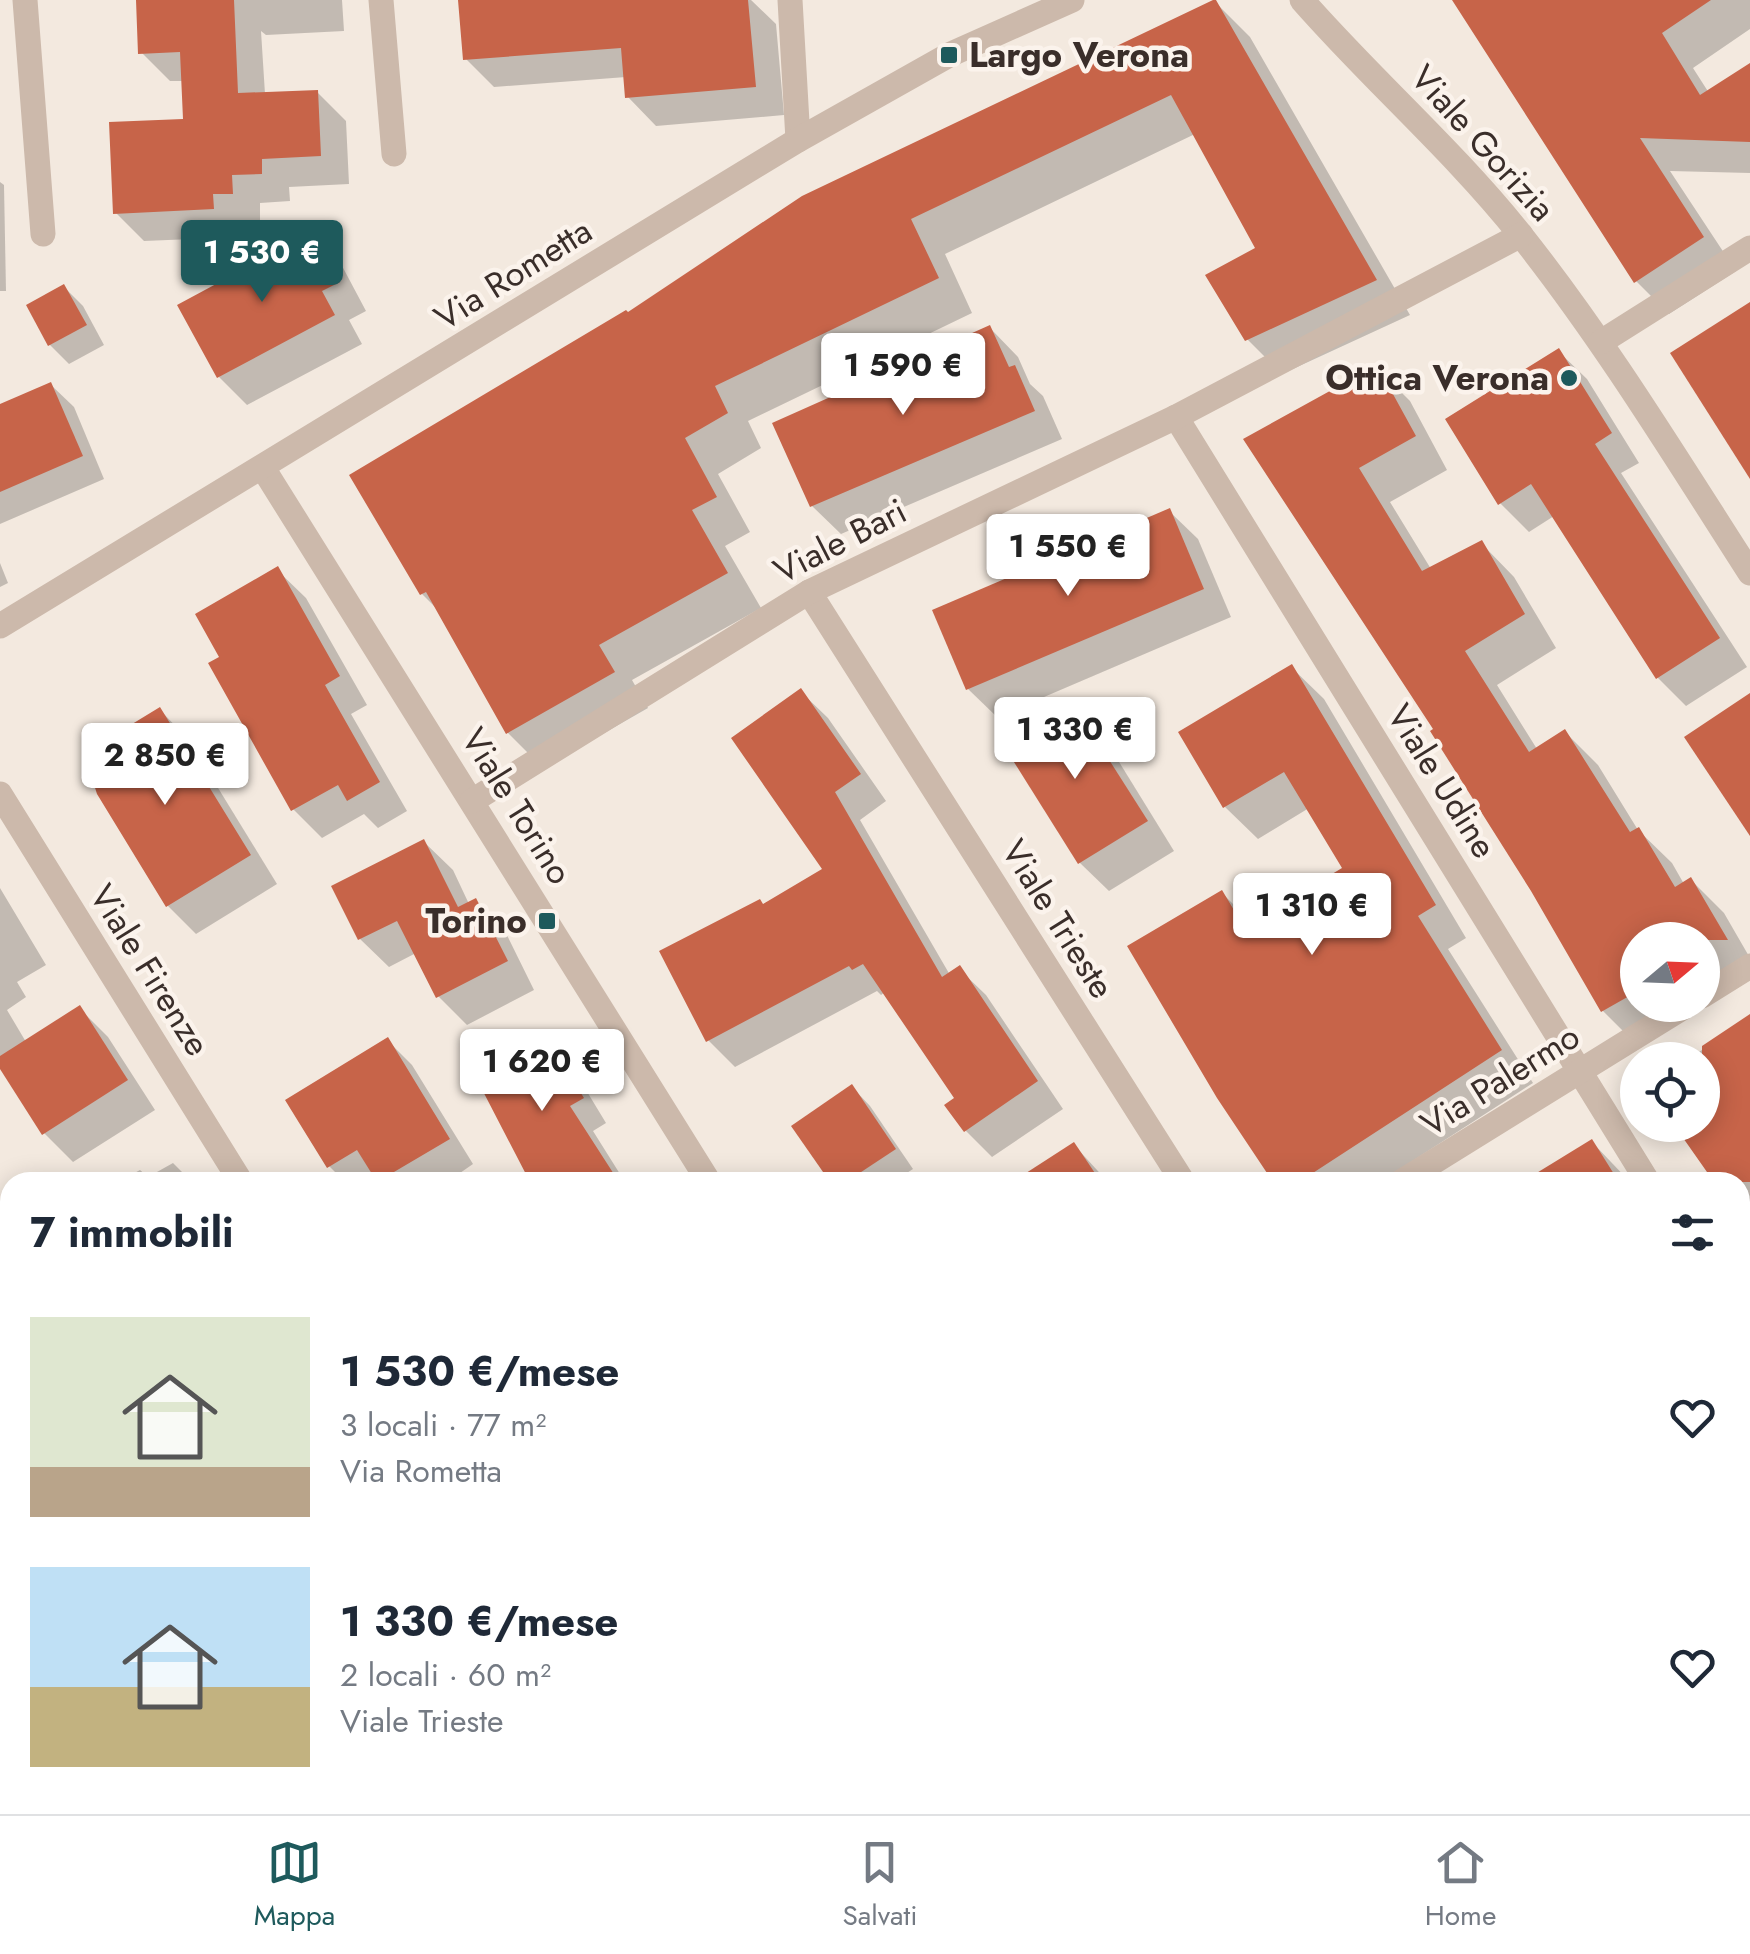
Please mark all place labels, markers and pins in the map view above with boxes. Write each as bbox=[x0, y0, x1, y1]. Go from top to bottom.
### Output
place label: Largo Verona bbox=[969, 30, 1189, 80]
marker: Largo Verona bbox=[938, 44, 960, 66]
pin: 1 530 € bbox=[170, 220, 354, 305]
pin: 1 590 € bbox=[811, 333, 995, 418]
place label: Ottica Verona bbox=[1325, 353, 1549, 403]
marker: Ottica Verona bbox=[1558, 367, 1580, 389]
pin: 1 550 € bbox=[976, 514, 1160, 599]
pin: 1 330 € bbox=[983, 697, 1167, 782]
pin: 2 850 € bbox=[73, 723, 257, 808]
pin: 1 310 € bbox=[1220, 873, 1404, 958]
place label: Torino bbox=[425, 896, 527, 946]
marker: Torino bbox=[536, 910, 558, 932]
pin: 1 620 € bbox=[450, 1029, 634, 1114]

